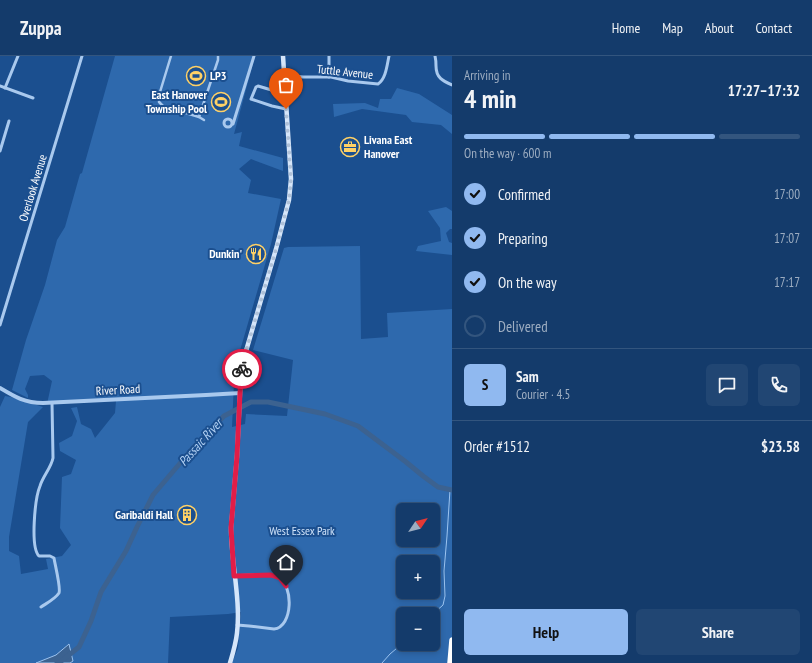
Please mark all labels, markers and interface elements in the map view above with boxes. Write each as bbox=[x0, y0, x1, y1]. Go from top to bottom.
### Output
text: Zuppa bbox=[20, 16, 62, 40]
text: Home bbox=[612, 19, 640, 37]
text: Map bbox=[662, 19, 683, 37]
text: About bbox=[705, 19, 734, 37]
text: Contact bbox=[756, 19, 792, 37]
street label: Tuttle Avenue bbox=[316, 61, 374, 82]
sports icon: LP3 bbox=[185, 65, 207, 87]
text: Arriving in bbox=[464, 67, 511, 84]
place label: LP3 bbox=[210, 68, 227, 83]
pin bbox=[269, 68, 303, 109]
icon: bag bbox=[275, 74, 297, 96]
text: 17:27–17:32 bbox=[728, 81, 800, 100]
text: 4 min bbox=[464, 82, 517, 115]
place label: East Hanover Township Pool bbox=[146, 87, 207, 116]
sports icon: East Hanover Township Pool bbox=[210, 91, 232, 113]
place label: Livana East Hanover bbox=[364, 132, 413, 161]
office icon: Livana East Hanover bbox=[339, 136, 361, 158]
text: On the way · 600 m bbox=[464, 145, 551, 162]
street label: Overlook Avenue bbox=[15, 152, 50, 223]
icon: check bbox=[464, 183, 486, 205]
text: Confirmed bbox=[498, 185, 551, 204]
text: 17:00 bbox=[774, 186, 800, 203]
icon: check bbox=[464, 227, 486, 249]
text: Preparing bbox=[498, 229, 548, 248]
text: 17:07 bbox=[774, 230, 800, 247]
restaurant icon: Dunkin' bbox=[245, 243, 267, 265]
place label: Dunkin' bbox=[209, 246, 242, 261]
icon: check bbox=[464, 271, 486, 293]
text: On the way bbox=[498, 273, 557, 292]
text: 17:17 bbox=[774, 274, 800, 291]
text: Delivered bbox=[498, 317, 548, 336]
courier bbox=[222, 349, 262, 389]
icon: bike bbox=[231, 358, 253, 380]
button: chat bbox=[706, 364, 748, 406]
button: phone bbox=[758, 364, 800, 406]
text: Sam bbox=[516, 367, 539, 386]
text: S bbox=[482, 375, 488, 394]
street label: River Road bbox=[95, 381, 140, 398]
text: Courier · 4.5 bbox=[516, 386, 570, 403]
water label: Passaic River bbox=[175, 413, 228, 469]
text: Order #1512 bbox=[464, 437, 530, 456]
text: $23.58 bbox=[761, 437, 800, 456]
north arrow bbox=[396, 503, 440, 547]
map controls bbox=[396, 503, 440, 651]
building icon: Garibaldi Hall bbox=[176, 504, 198, 526]
place label: Garibaldi Hall bbox=[115, 507, 173, 522]
park label: West Essex Park bbox=[269, 523, 335, 538]
pin bbox=[269, 545, 303, 586]
icon: home bbox=[275, 551, 297, 573]
button: + bbox=[396, 555, 440, 599]
button: − bbox=[396, 607, 440, 651]
button: Help bbox=[464, 609, 628, 655]
button: Share bbox=[636, 609, 800, 655]

